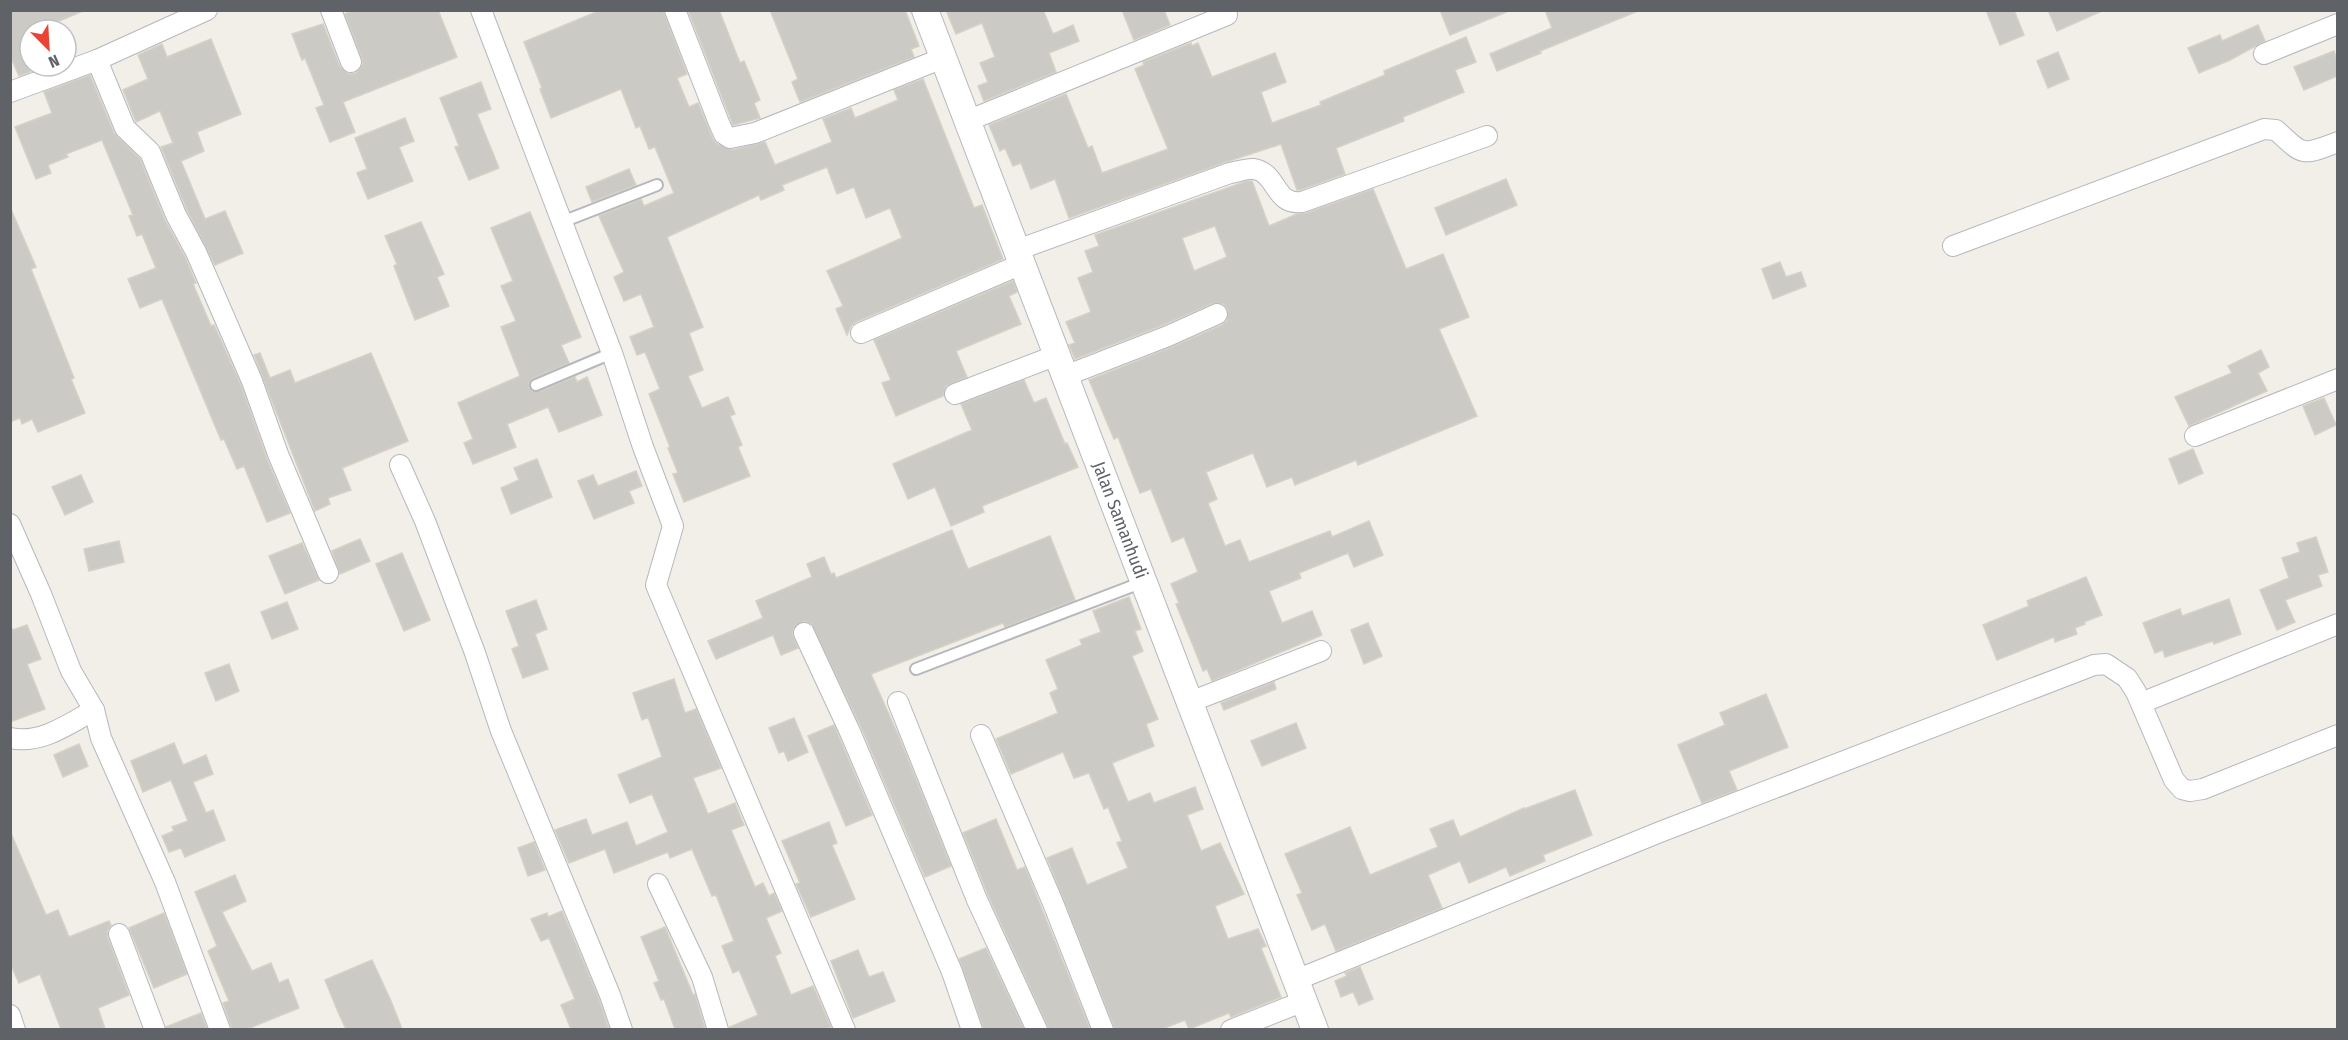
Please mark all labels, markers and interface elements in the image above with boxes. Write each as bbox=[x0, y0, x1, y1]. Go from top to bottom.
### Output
north arrow bbox=[18, 18, 78, 78]
text: N bbox=[46, 51, 62, 72]
street label: Jalan Samanhudi bbox=[1088, 458, 1152, 582]

